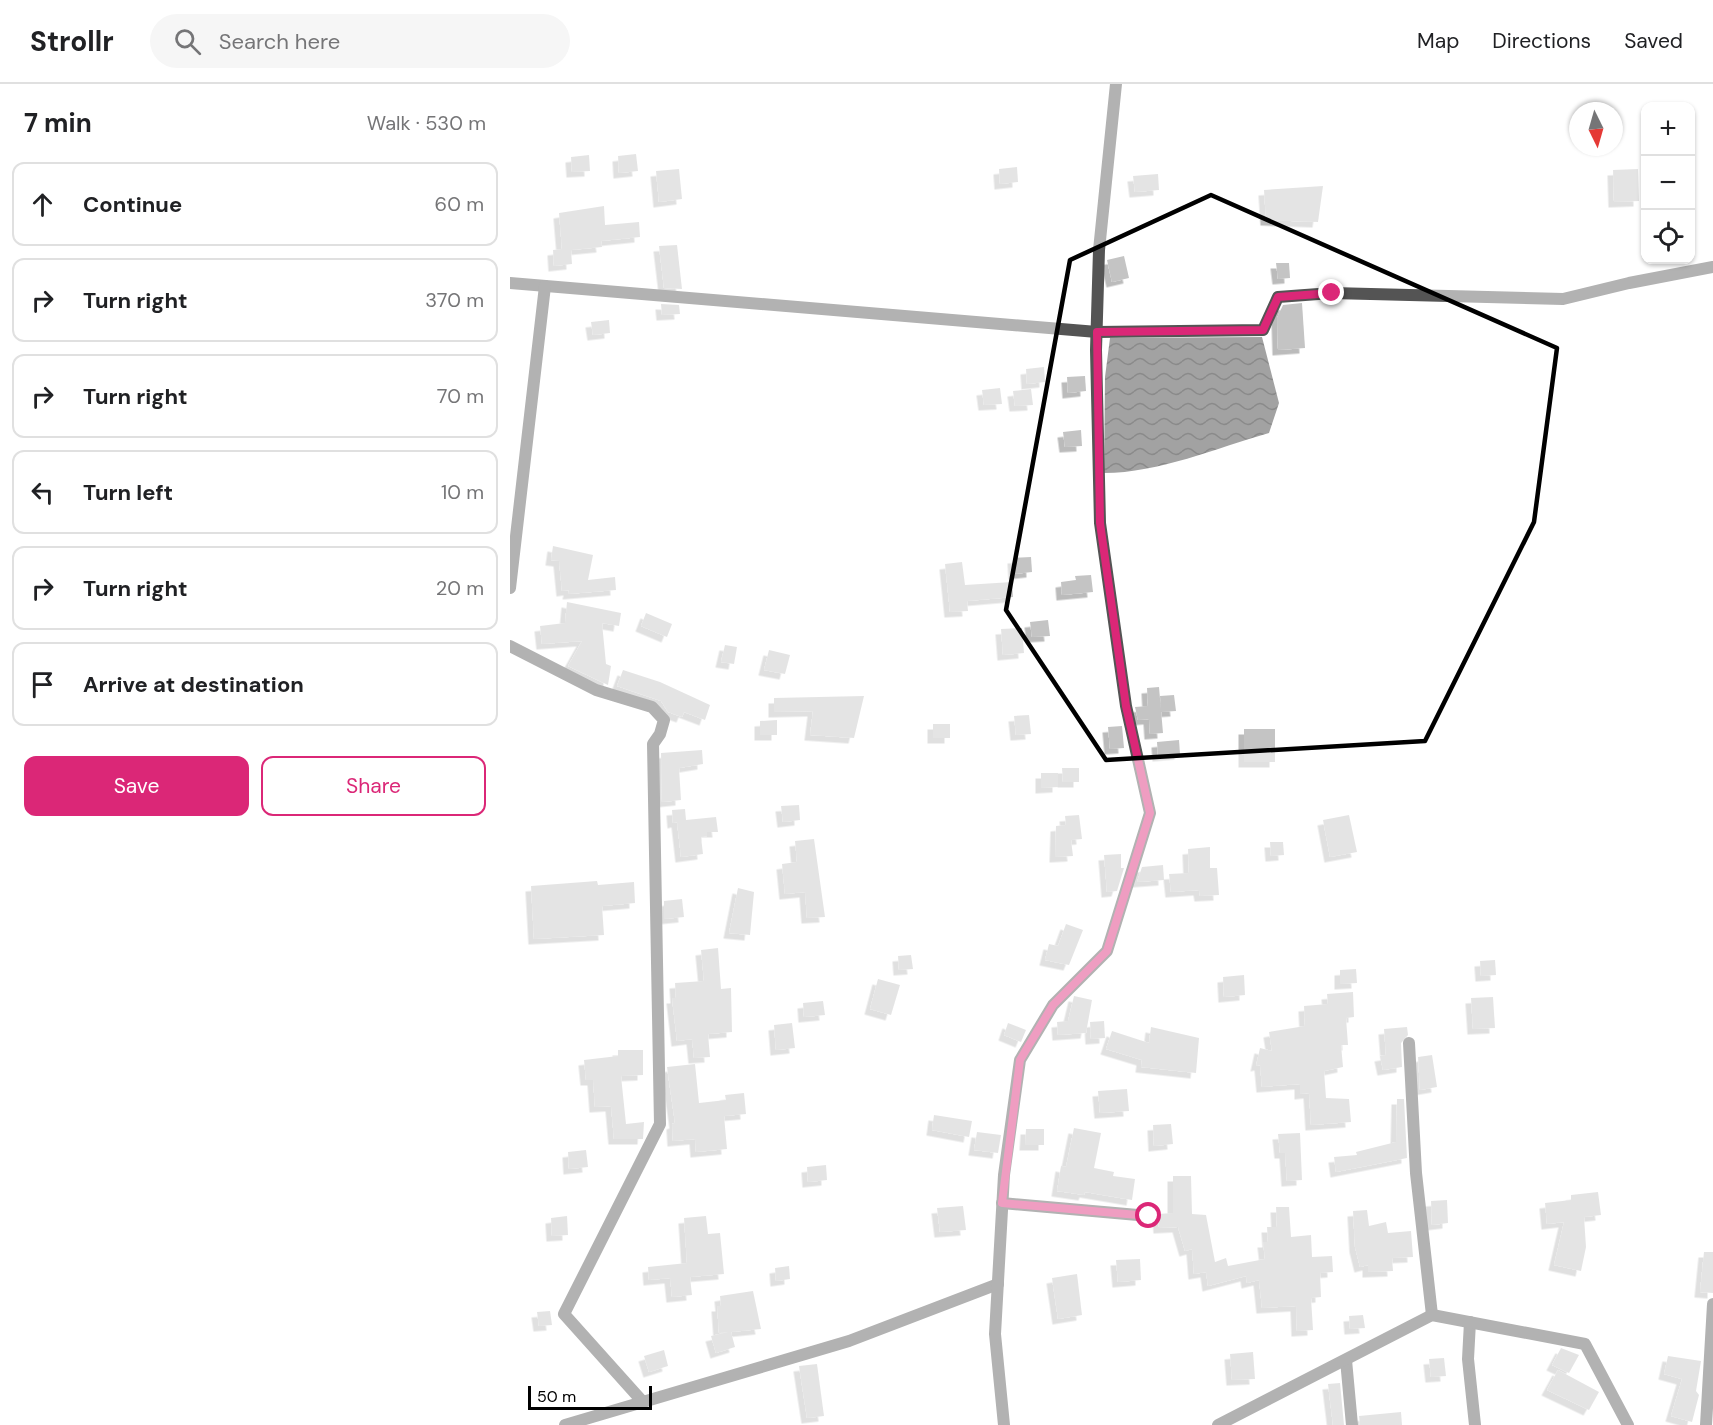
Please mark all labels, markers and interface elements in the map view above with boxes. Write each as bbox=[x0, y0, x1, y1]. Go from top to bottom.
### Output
search box bbox=[150, 14, 570, 68]
text: Strollr bbox=[30, 23, 114, 60]
icon: search bbox=[171, 25, 204, 58]
text: Search here bbox=[219, 27, 340, 56]
text: Map bbox=[1417, 27, 1459, 55]
text: Directions bbox=[1492, 27, 1591, 55]
text: Saved bbox=[1624, 27, 1683, 55]
north arrow bbox=[1569, 102, 1623, 156]
map controls bbox=[1641, 102, 1695, 264]
button: + bbox=[1641, 102, 1695, 156]
text: 7 min bbox=[24, 106, 92, 140]
text: Walk · 530 m bbox=[367, 110, 486, 136]
button: − bbox=[1641, 156, 1695, 210]
icon: ahead bbox=[26, 188, 59, 221]
text: Continue bbox=[83, 190, 182, 219]
text: 60 m bbox=[435, 191, 484, 217]
button: locate bbox=[1641, 210, 1695, 264]
route end bbox=[1318, 279, 1344, 305]
icon: right bbox=[26, 284, 59, 317]
text: Turn right bbox=[83, 286, 188, 315]
text: 370 m bbox=[425, 287, 484, 313]
icon: right bbox=[26, 380, 59, 413]
text: Turn right bbox=[83, 382, 188, 411]
text: 70 m bbox=[437, 383, 484, 409]
icon: left bbox=[26, 476, 59, 509]
text: Turn left bbox=[83, 478, 173, 507]
text: 10 m bbox=[441, 479, 484, 505]
icon: right bbox=[26, 572, 59, 605]
text: Turn right bbox=[83, 574, 188, 603]
text: 20 m bbox=[436, 575, 484, 601]
icon: arrive bbox=[26, 668, 59, 701]
text: Arrive at destination bbox=[83, 670, 304, 699]
button: Save bbox=[24, 756, 249, 816]
button: Share bbox=[261, 756, 486, 816]
route start bbox=[1135, 1202, 1161, 1228]
scale bar bbox=[528, 1383, 652, 1410]
text: 50 m bbox=[537, 1386, 576, 1407]

